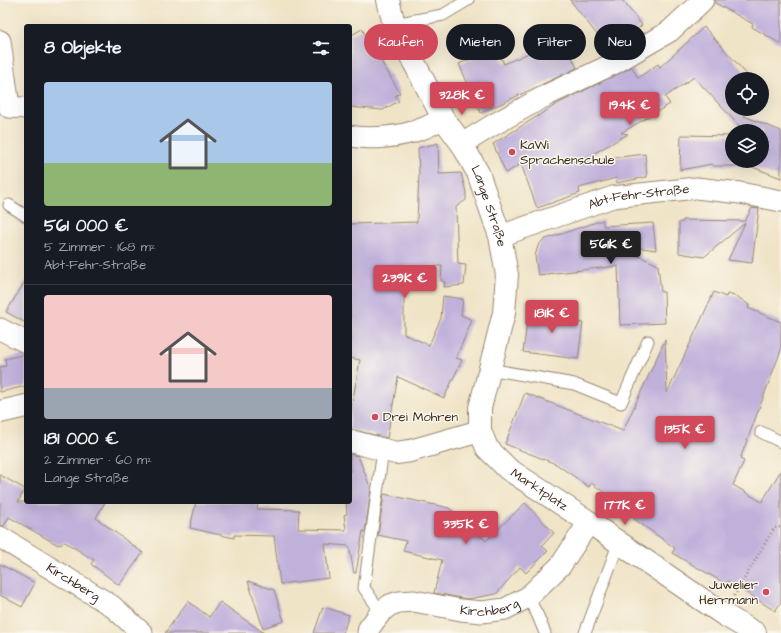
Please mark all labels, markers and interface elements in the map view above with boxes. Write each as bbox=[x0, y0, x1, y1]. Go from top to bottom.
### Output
chip: Kaufen bbox=[364, 24, 438, 60]
chip: Mieten bbox=[446, 24, 515, 60]
chip: Filter bbox=[523, 24, 586, 60]
chip: Neu bbox=[594, 24, 646, 60]
text: 8 Objekte bbox=[44, 36, 122, 60]
icon: filters bbox=[310, 37, 332, 59]
map controls bbox=[725, 72, 769, 168]
button: locate bbox=[725, 72, 769, 116]
pin: 328K € bbox=[429, 82, 495, 116]
text: 328K € bbox=[439, 86, 485, 104]
pin: 194K € bbox=[597, 92, 663, 126]
text: 194K € bbox=[609, 96, 651, 114]
icon: home bbox=[152, 108, 224, 180]
button: layers bbox=[725, 124, 769, 168]
place label: KaWi Sprachenschule bbox=[520, 136, 614, 169]
marker: KaWi Sprachenschule bbox=[507, 147, 517, 157]
street label: Lange Straße bbox=[467, 162, 511, 248]
street label: Abt-Fehr-Straße bbox=[586, 180, 690, 214]
text: 561 000 € bbox=[44, 214, 128, 238]
pin: 561K € bbox=[578, 231, 644, 265]
text: 561K € bbox=[590, 235, 632, 253]
text: 5 Zimmer · 168 m² bbox=[44, 238, 156, 256]
text: Abt-Fehr-Straße bbox=[44, 256, 146, 274]
pin: 239K € bbox=[372, 265, 438, 299]
text: 239K € bbox=[383, 269, 427, 287]
pin: 181K € bbox=[519, 300, 585, 334]
text: 181K € bbox=[534, 304, 570, 322]
icon: home bbox=[152, 321, 224, 393]
place label: Drei Mohren bbox=[383, 408, 459, 426]
marker: Drei Mohren bbox=[370, 412, 380, 422]
pin: 135K € bbox=[652, 416, 718, 450]
text: 135K € bbox=[665, 420, 705, 438]
text: 181 000 € bbox=[44, 427, 119, 451]
text: 2 Zimmer · 60 m² bbox=[44, 451, 152, 469]
street label: Marktplatz bbox=[507, 464, 572, 515]
text: Lange Straße bbox=[44, 469, 129, 487]
pin: 177K € bbox=[592, 492, 658, 526]
text: 177K € bbox=[604, 496, 646, 514]
pin: 335K € bbox=[433, 511, 499, 545]
text: 335K € bbox=[443, 515, 489, 533]
street label: Kirchberg bbox=[43, 559, 104, 607]
place label: Juwelier Herrmann bbox=[699, 576, 758, 609]
marker: Juwelier Herrmann bbox=[761, 587, 771, 597]
street label: Kirchberg bbox=[459, 594, 523, 621]

